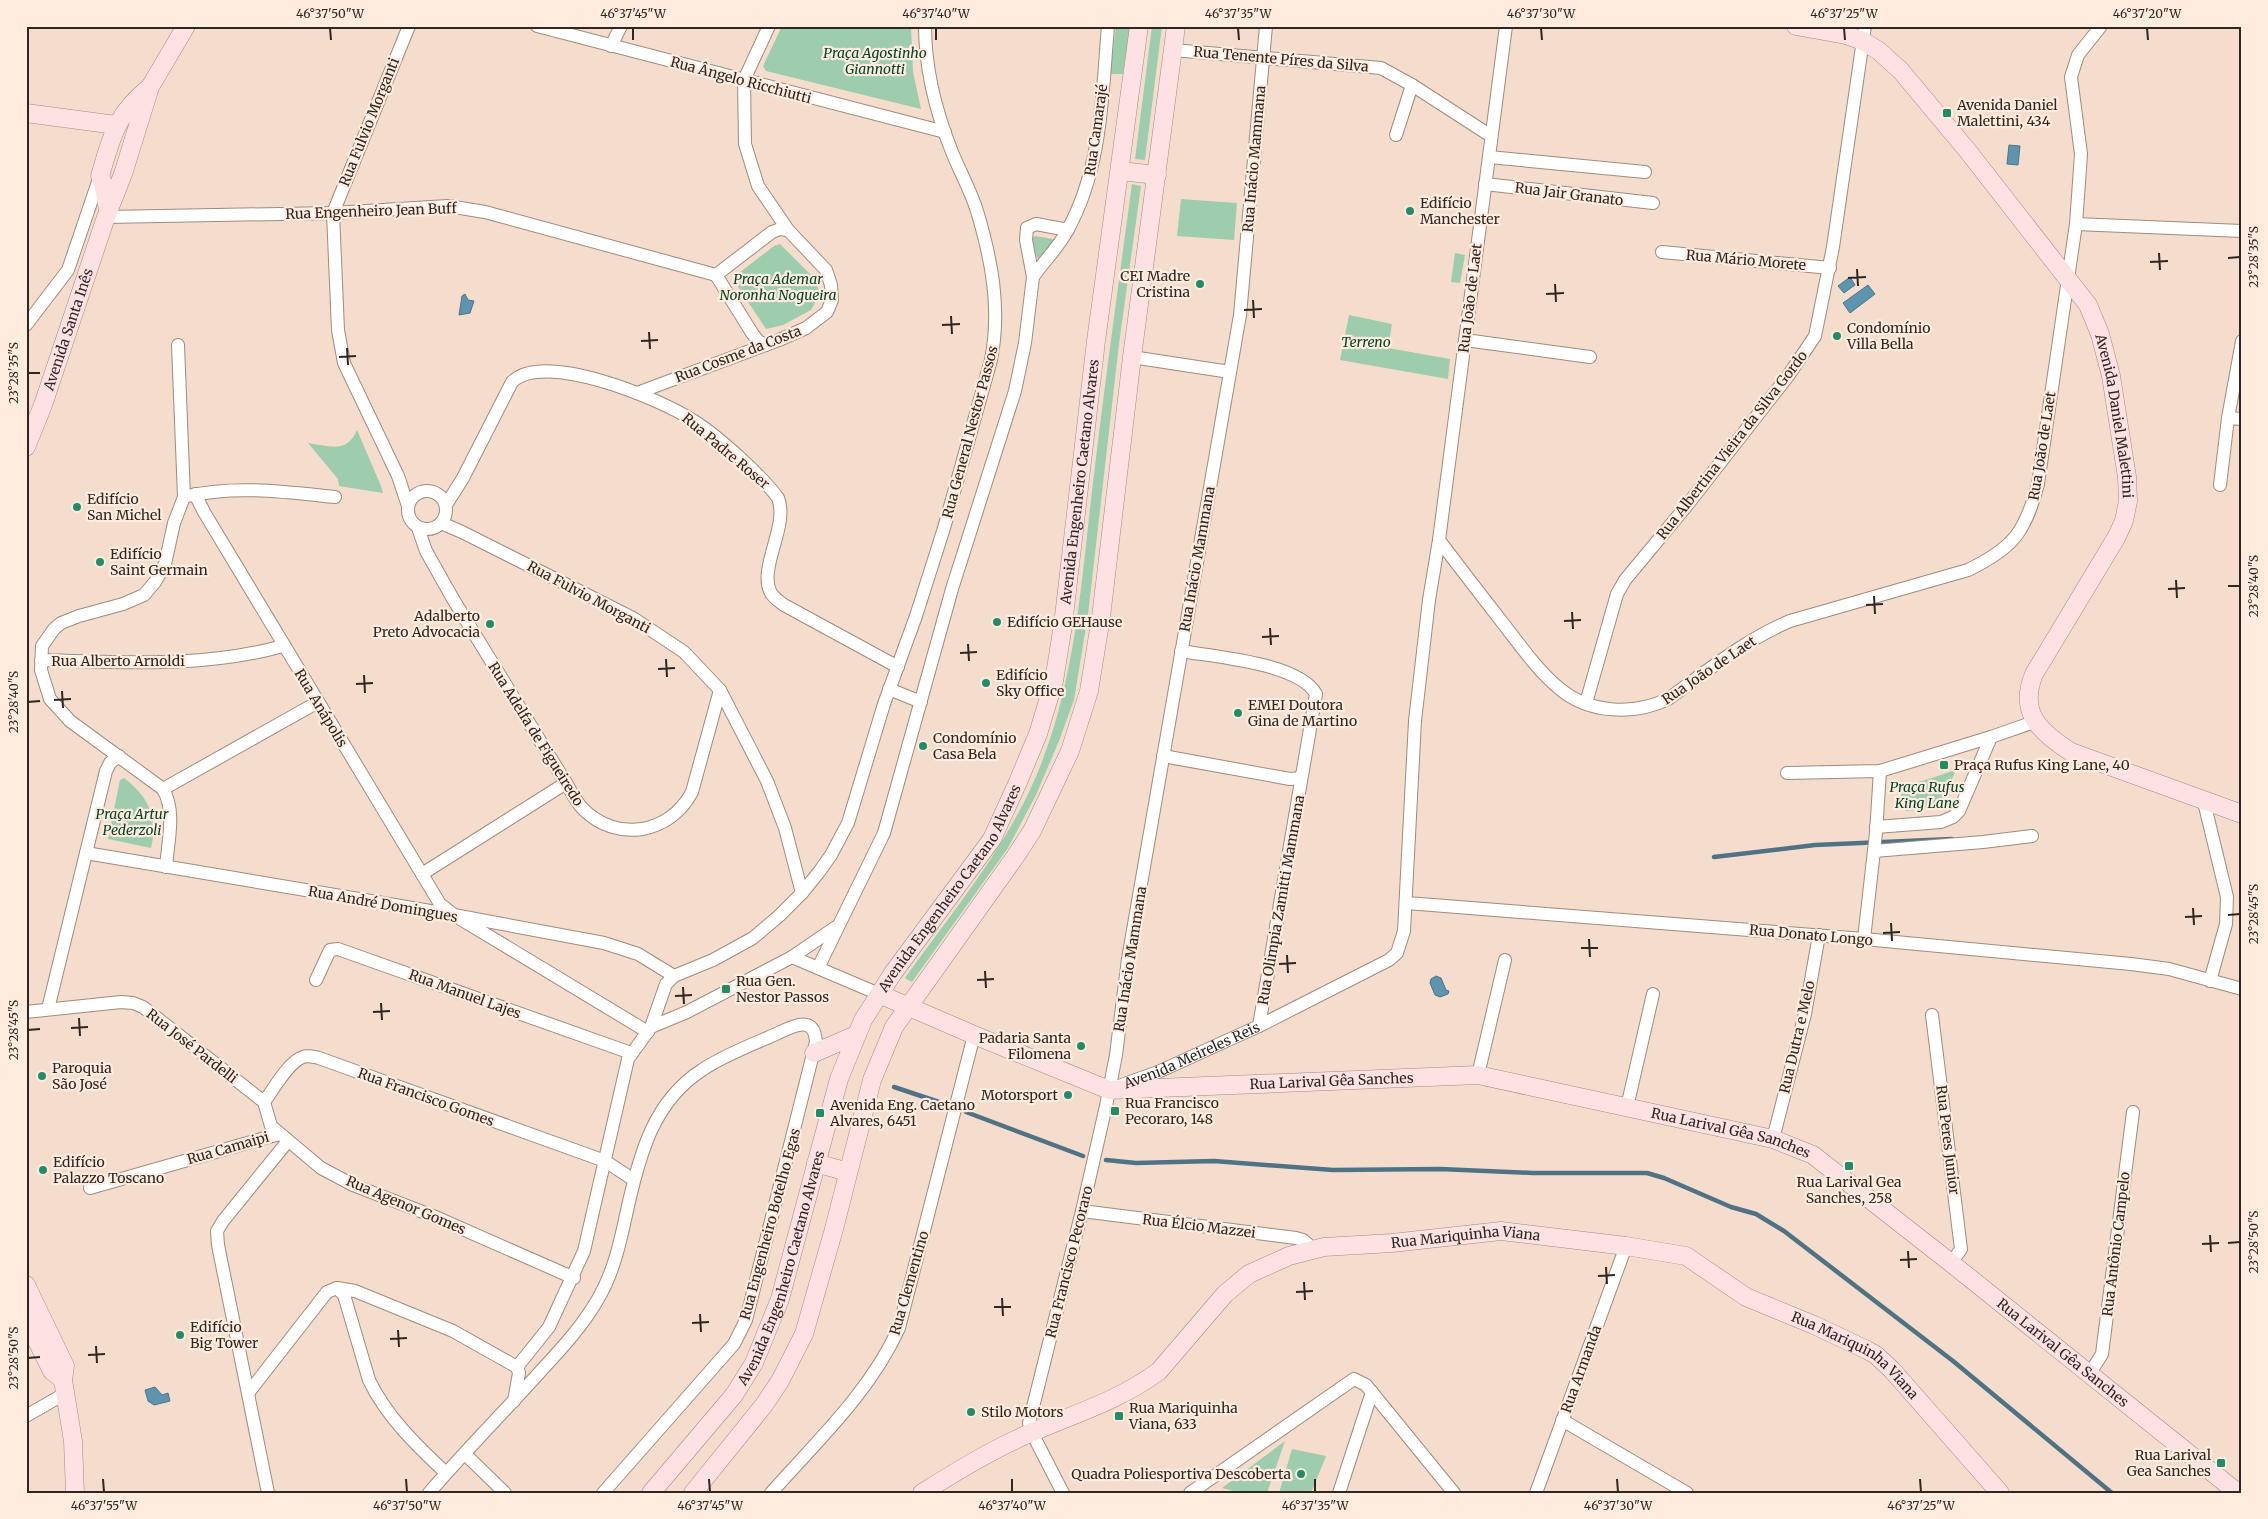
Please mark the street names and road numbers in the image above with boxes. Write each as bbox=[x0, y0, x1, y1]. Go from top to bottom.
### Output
street label: Rua Tenente Píres da Silva bbox=[1193, 42, 1370, 76]
street label: Rua Ângelo Ricchiutti bbox=[668, 52, 814, 108]
street label: Rua Fulvio Morganti bbox=[335, 55, 403, 189]
street label: Rua Camarajé bbox=[1081, 83, 1111, 177]
street label: Rua Inácio Mammana bbox=[1239, 84, 1269, 233]
street label: Rua Jair Granato bbox=[1514, 178, 1624, 210]
street label: Rua Engenheiro Jean Buff bbox=[285, 199, 458, 223]
street label: Rua João de Laet bbox=[1454, 242, 1486, 354]
street label: Rua Mário Morete bbox=[1685, 246, 1807, 274]
street label: Avenida Santa Inês bbox=[39, 266, 97, 394]
street label: Rua Cosme da Costa bbox=[672, 321, 804, 386]
street label: Avenida Daniel Malettini bbox=[2091, 331, 2137, 499]
street label: Rua General Nestor Passos bbox=[938, 344, 1002, 520]
street label: Rua Albertina Vieira da Silva Gordo bbox=[1653, 347, 1811, 543]
street label: Avenida Engenheiro Caetano Alvares bbox=[1056, 358, 1103, 606]
street label: Rua João de Laet bbox=[2025, 390, 2060, 502]
street label: Rua Padre Roser bbox=[679, 409, 773, 493]
street label: Rua Inácio Mammana bbox=[1175, 484, 1219, 633]
street label: Rua Fulvio Morganti bbox=[524, 557, 654, 637]
street label: Rua João de Laet bbox=[1658, 631, 1760, 708]
street label: Rua Alberto Arnoldi bbox=[51, 652, 185, 670]
street label: Rua Adelfa de Figueiredo bbox=[484, 659, 588, 809]
street label: Rua Anápolis bbox=[290, 665, 352, 751]
street label: Avenida Engenheiro Caetano Alvares bbox=[874, 781, 1025, 996]
street label: Rua Olimpia Zamitti Mammana bbox=[1254, 793, 1308, 1006]
street label: Rua André Domingues bbox=[307, 882, 459, 926]
street label: Rua Inácio Mammana bbox=[1110, 884, 1150, 1033]
street label: Rua Donato Longo bbox=[1748, 921, 1874, 949]
street label: Rua Manuel Lajes bbox=[406, 965, 524, 1023]
street label: Rua Dutra e Melo bbox=[1775, 979, 1819, 1095]
street label: Rua José Pardelli bbox=[143, 1005, 242, 1088]
street label: Avenida Meireles Reis bbox=[1120, 1018, 1263, 1093]
street label: Rua Francisco Gomes bbox=[355, 1064, 497, 1130]
street label: Rua Larival Gêa Sanches bbox=[1249, 1069, 1414, 1093]
street label: Rua Peres Junior bbox=[1932, 1084, 1964, 1196]
street label: Rua Larival Gêa Sanches bbox=[1649, 1104, 1813, 1162]
street label: Rua Engenheiro Botelho Egas bbox=[736, 1126, 804, 1322]
street label: Rua Camaipi bbox=[185, 1128, 272, 1168]
street label: Avenida Engenheiro Caetano Alvares bbox=[733, 1149, 828, 1389]
street label: Rua Antônio Campelo bbox=[2098, 1171, 2134, 1317]
street label: Rua Agenor Gomes bbox=[343, 1172, 469, 1238]
street label: Rua Francisco Pecoraro bbox=[1041, 1184, 1097, 1340]
street label: Rua Élcio Mazzei bbox=[1141, 1210, 1257, 1242]
street label: Rua Mariquinha Viana bbox=[1390, 1222, 1542, 1252]
street label: Rua Clementino bbox=[886, 1229, 932, 1337]
street label: Rua Larival Gêa Sanches bbox=[1993, 1294, 2133, 1411]
street label: Rua Mariquinha Viana bbox=[1789, 1308, 1923, 1403]
street label: Rua Armanda bbox=[1557, 1322, 1605, 1415]

